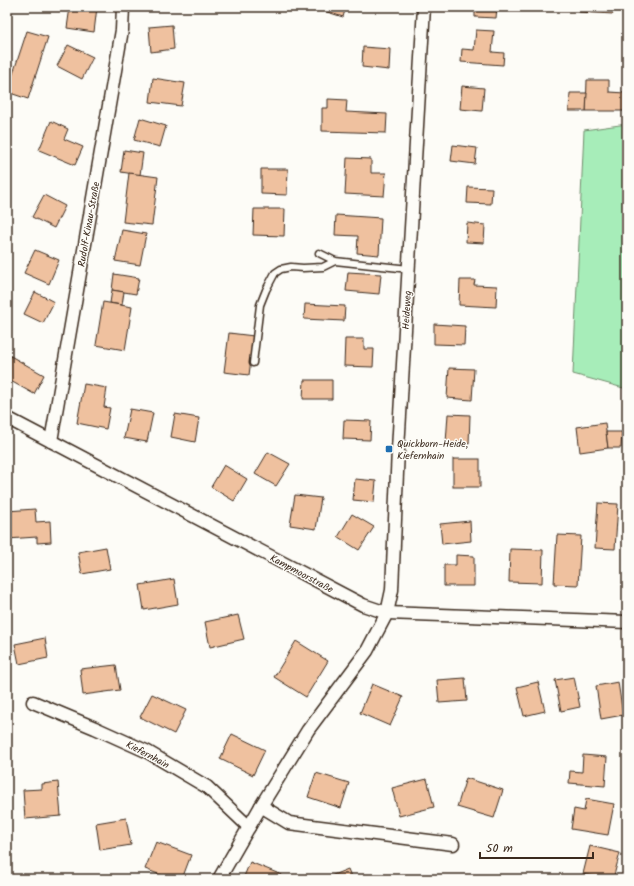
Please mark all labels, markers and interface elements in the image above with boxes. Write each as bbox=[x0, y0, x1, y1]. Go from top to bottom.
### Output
street label: Rudolf-Kinau-Straße bbox=[74, 180, 104, 268]
street label: Heideweg bbox=[398, 290, 416, 330]
place label: Quickborn-Heide, Kiefernhain bbox=[397, 436, 468, 464]
marker: Quickborn-Heide, Kiefernhain bbox=[384, 444, 394, 454]
street label: Kampmoorstraße bbox=[267, 550, 337, 598]
street label: Kiefernhain bbox=[123, 737, 172, 773]
scale bar bbox=[480, 834, 593, 860]
text: 50 m bbox=[486, 839, 513, 858]

